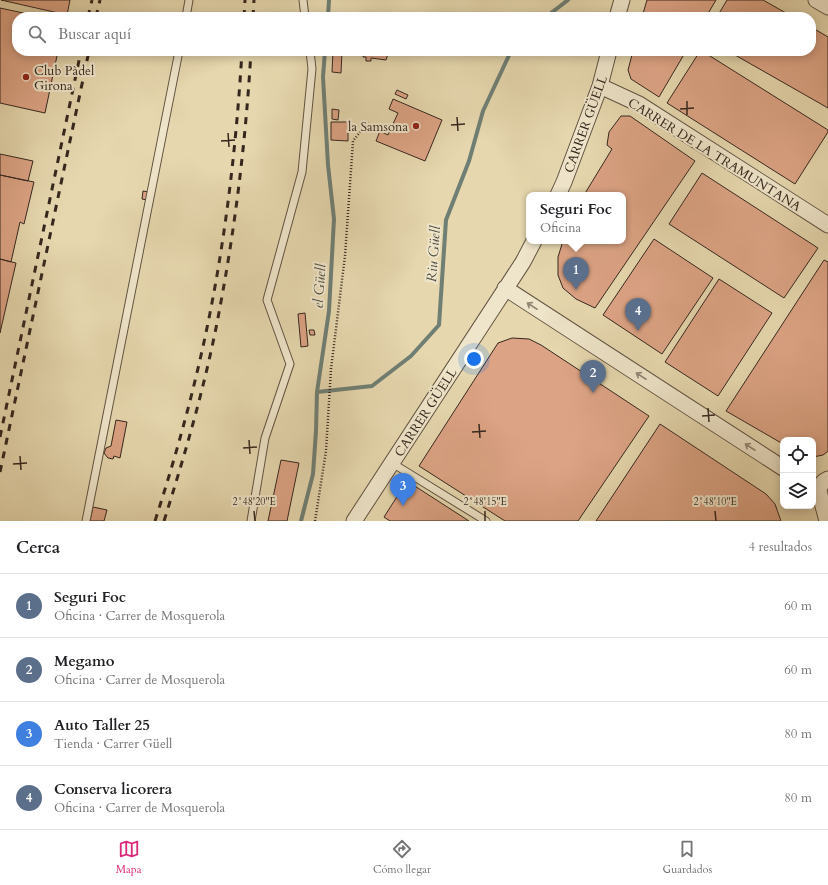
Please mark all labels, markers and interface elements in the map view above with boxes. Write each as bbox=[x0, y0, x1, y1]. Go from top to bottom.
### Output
search box bbox=[12, 12, 816, 56]
icon: search bbox=[26, 23, 48, 45]
text: Buscar aquí bbox=[58, 24, 131, 44]
place label: Club Pàdel Girona bbox=[34, 62, 95, 95]
marker: Club Pàdel Girona bbox=[21, 72, 31, 82]
street label: CARRER GÜELL bbox=[560, 73, 612, 176]
street label: CARRER DE LA TRAMUNTANA bbox=[624, 94, 805, 216]
place label: la Samsona bbox=[348, 118, 408, 136]
marker: la Samsona bbox=[411, 121, 421, 131]
popup bbox=[526, 192, 626, 244]
text: Seguri Foc bbox=[540, 199, 612, 219]
text: Oficina bbox=[540, 219, 581, 237]
water label: Riu Güell bbox=[422, 224, 445, 283]
pin: 1 bbox=[563, 257, 589, 290]
water label: el Güell bbox=[308, 262, 331, 309]
pin: 4 bbox=[625, 298, 651, 331]
one-way arrow bbox=[526, 301, 538, 309]
your location bbox=[464, 349, 484, 369]
pin: 2 bbox=[580, 360, 606, 393]
street label: CARRER GÜELL bbox=[390, 365, 461, 460]
one-way arrow bbox=[636, 372, 647, 380]
map controls bbox=[780, 437, 816, 509]
button: locate bbox=[780, 437, 816, 473]
one-way arrow bbox=[744, 442, 756, 450]
pin: 3 bbox=[390, 473, 416, 506]
button: layers bbox=[780, 473, 816, 509]
text: 2°48'20"E bbox=[232, 495, 276, 509]
text: 2°48'15"E bbox=[463, 495, 507, 509]
text: 2°48'10"E bbox=[693, 495, 737, 509]
text: Cerca bbox=[16, 536, 60, 559]
text: 4 resultados bbox=[748, 538, 812, 556]
text: Seguri Foc bbox=[54, 587, 126, 607]
text: 1 bbox=[26, 597, 32, 615]
text: 60 m bbox=[784, 597, 812, 615]
text: Oficina · Carrer de Mosquerola bbox=[54, 607, 225, 625]
text: Megamo bbox=[54, 651, 115, 671]
text: 2 bbox=[26, 661, 32, 679]
text: 60 m bbox=[784, 661, 812, 679]
text: Oficina · Carrer de Mosquerola bbox=[54, 671, 225, 689]
text: Auto Taller 25 bbox=[54, 715, 150, 735]
text: 3 bbox=[26, 725, 32, 743]
text: 80 m bbox=[784, 725, 812, 743]
text: Tienda · Carrer Güell bbox=[54, 735, 172, 753]
text: Conserva licorera bbox=[54, 779, 172, 799]
text: 4 bbox=[26, 789, 32, 807]
text: 80 m bbox=[784, 789, 812, 807]
text: Oficina · Carrer de Mosquerola bbox=[54, 799, 225, 817]
tab: Mapa bbox=[116, 838, 141, 877]
tab: Cómo llegar bbox=[373, 838, 431, 877]
tab: Guardados bbox=[663, 838, 712, 877]

